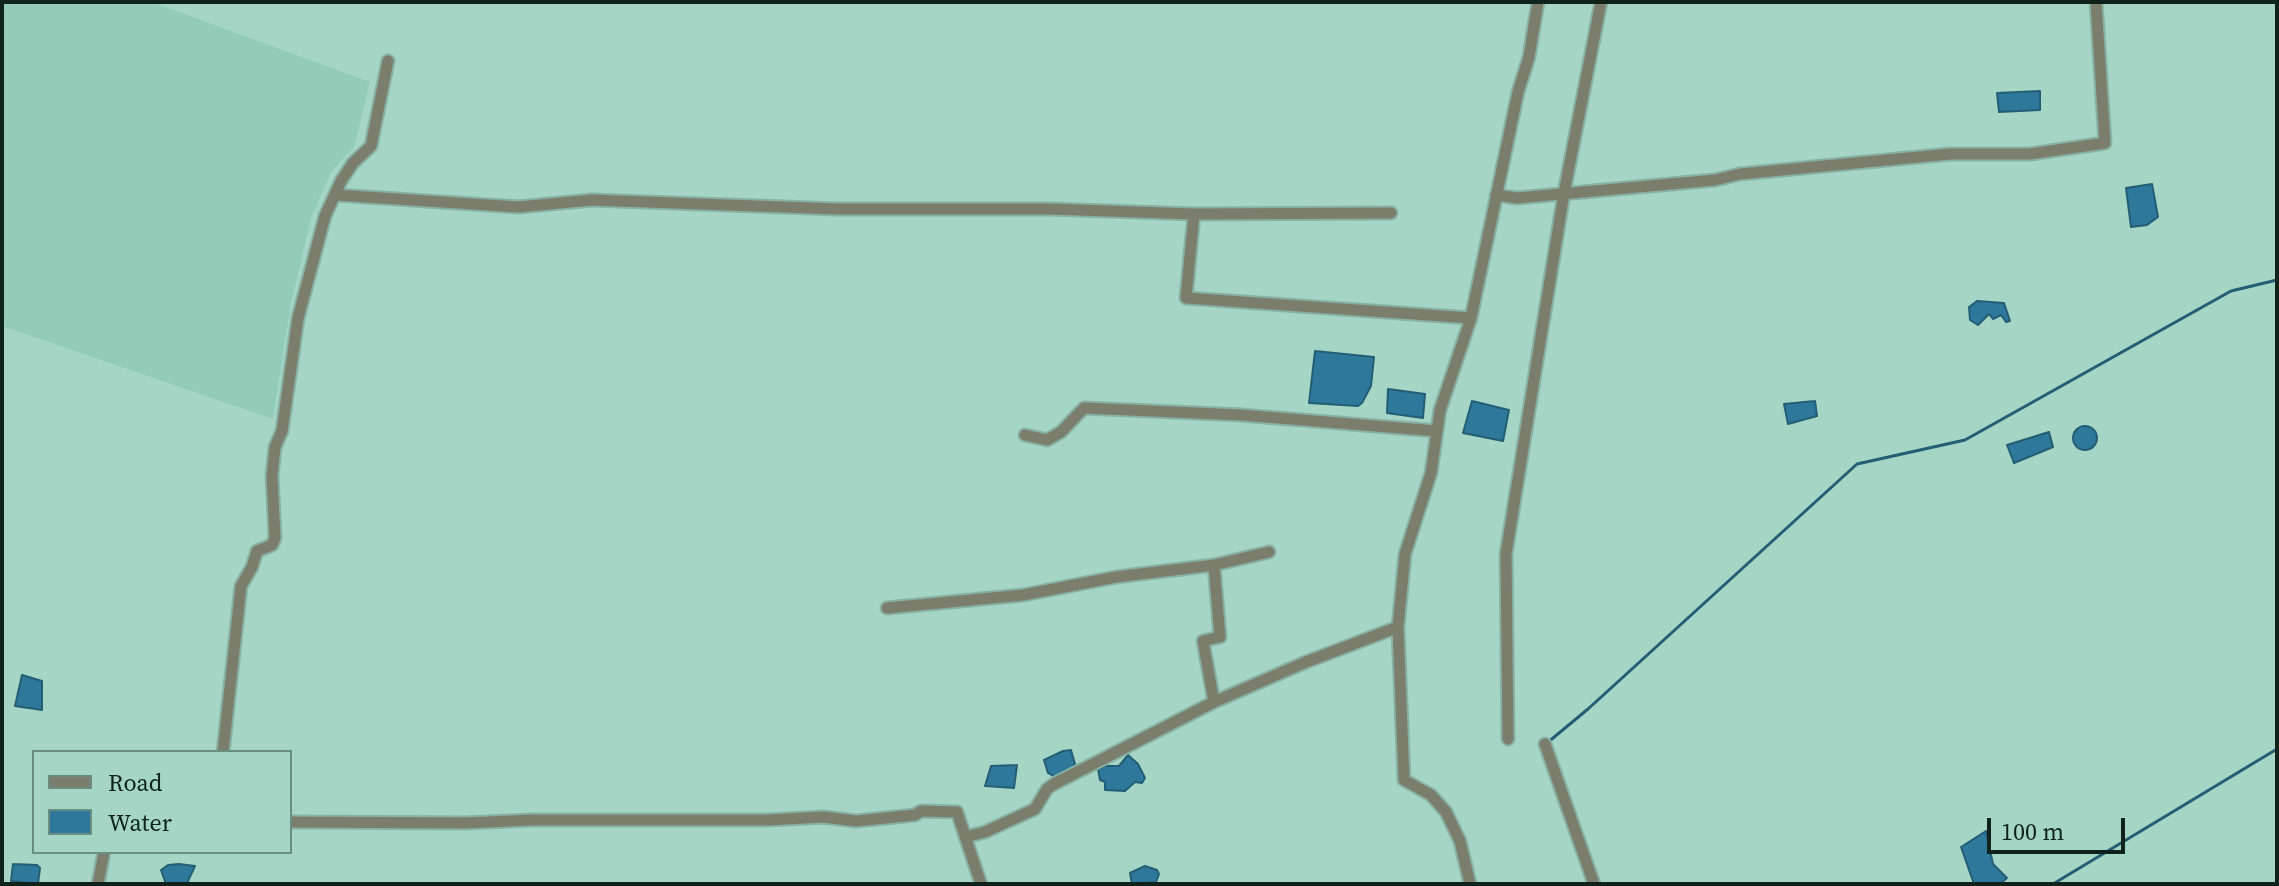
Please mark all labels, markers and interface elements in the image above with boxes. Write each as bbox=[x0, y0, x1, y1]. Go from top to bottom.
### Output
legend bbox=[32, 750, 292, 854]
text: Road bbox=[108, 766, 162, 799]
scale bar bbox=[1991, 802, 2129, 852]
text: Water bbox=[108, 806, 172, 839]
text: 100 m bbox=[2001, 815, 2064, 848]

